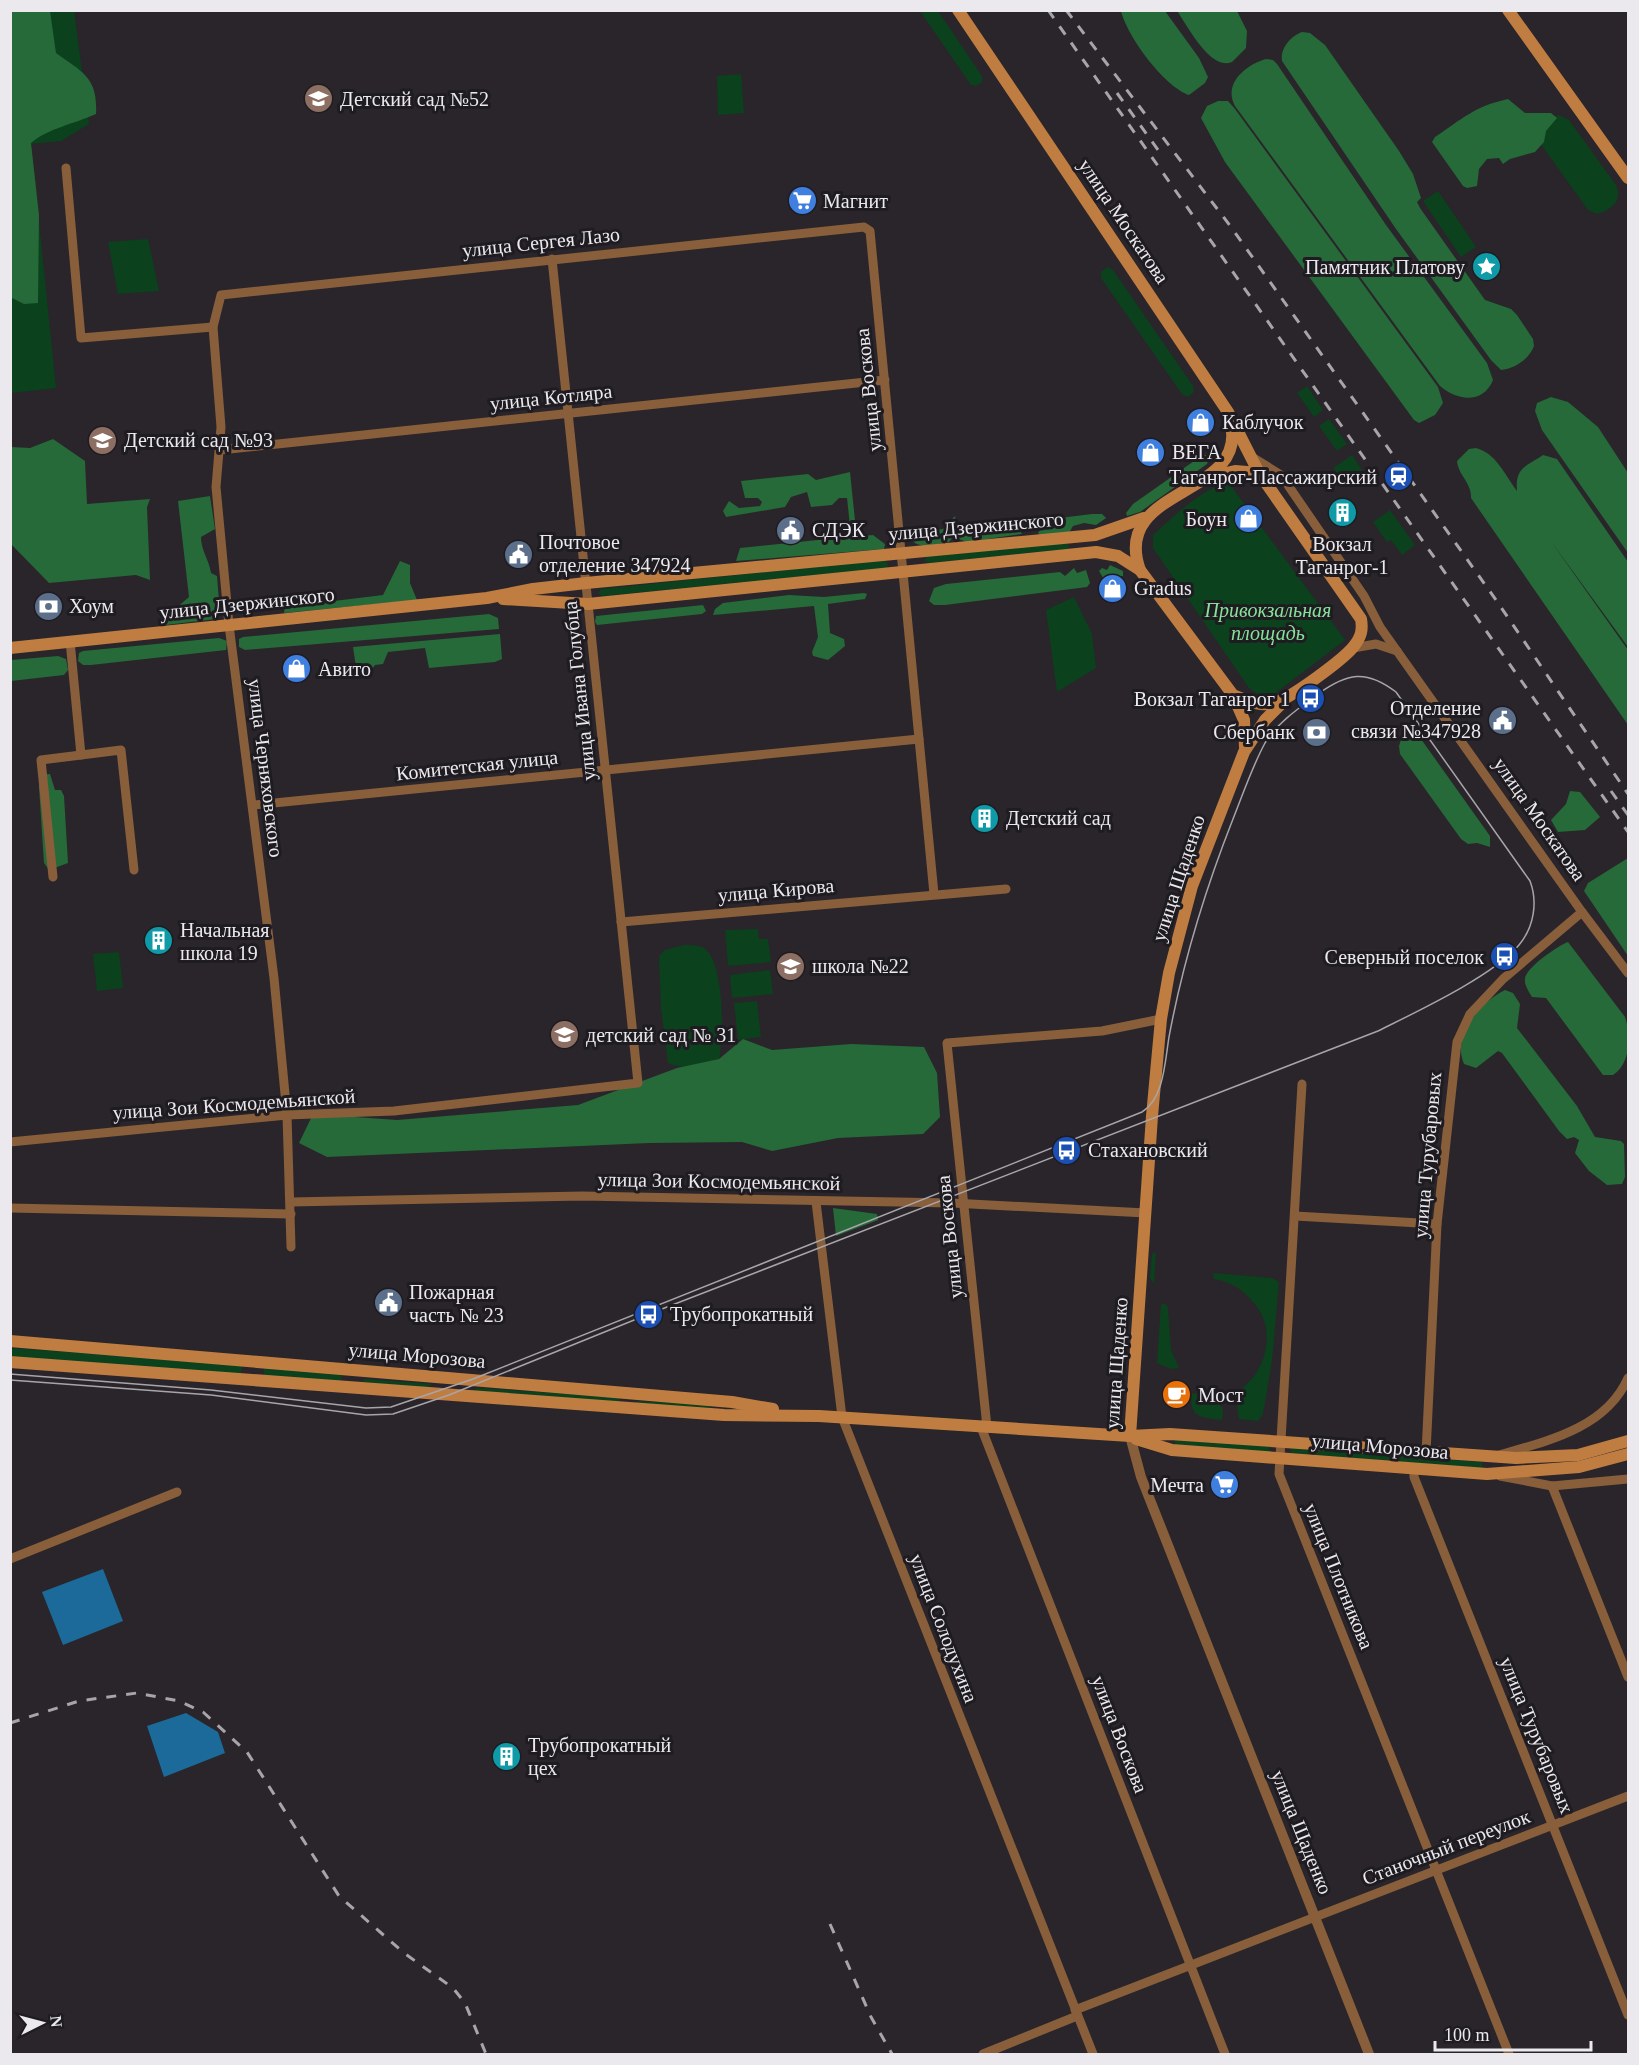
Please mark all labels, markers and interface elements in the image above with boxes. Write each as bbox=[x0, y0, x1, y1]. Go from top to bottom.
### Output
school or university icon: Детский сад №52 bbox=[303, 83, 335, 115]
place label: Детский сад №52 bbox=[340, 88, 489, 111]
street label: улица Москатова bbox=[1073, 155, 1174, 288]
supermarket icon: Магнит bbox=[786, 185, 818, 217]
place label: Магнит bbox=[823, 190, 888, 212]
street label: улица Сергея Лазо bbox=[461, 223, 621, 262]
place icon: Памятник Платову bbox=[1470, 251, 1502, 283]
place label: Памятник Платову bbox=[1305, 256, 1465, 279]
street label: улица Воскова bbox=[851, 327, 886, 453]
street label: улица Котляра bbox=[489, 380, 613, 415]
shop icon: Каблучок bbox=[1185, 406, 1217, 438]
place label: Каблучок bbox=[1222, 411, 1304, 434]
school or university icon: Детский сад №93 bbox=[87, 424, 119, 456]
place label: Детский сад №93 bbox=[124, 429, 273, 452]
shop icon: ВЕГА bbox=[1135, 436, 1167, 468]
place label: ВЕГА bbox=[1172, 441, 1222, 463]
station icon: Таганрог-Пассажирский bbox=[1382, 461, 1414, 493]
place label: Таганрог-Пассажирский bbox=[1169, 466, 1377, 489]
building icon: Вокзал Таганрог-1 bbox=[1326, 497, 1358, 529]
shop icon: Боун bbox=[1232, 503, 1264, 535]
street label: улица Дзержинского bbox=[887, 507, 1065, 546]
place label: Боун bbox=[1186, 508, 1227, 531]
public building icon: СДЭК bbox=[775, 514, 807, 546]
place label: СДЭК bbox=[812, 519, 866, 542]
place label: Почтовое отделение 347924 bbox=[539, 531, 690, 577]
place label: Вокзал Таганрог-1 bbox=[1295, 533, 1389, 579]
public building icon: Почтовое отделение 347924 bbox=[502, 538, 534, 570]
shop icon: Gradus bbox=[1097, 572, 1129, 604]
place label: Gradus bbox=[1134, 577, 1192, 599]
street label: улица Дзержинского bbox=[158, 583, 336, 624]
bank icon: Хоум bbox=[32, 590, 64, 622]
place label: Хоум bbox=[69, 595, 114, 618]
park label: Привокзальная площадь bbox=[1204, 599, 1331, 645]
street label: улица Ивана Голубца bbox=[559, 600, 600, 782]
shop icon: Авито bbox=[281, 653, 313, 685]
place label: Авито bbox=[318, 658, 371, 680]
street label: улица Черняховского bbox=[243, 677, 288, 859]
bus stop icon: Вокзал Таганрог 1 bbox=[1295, 683, 1327, 715]
place label: Вокзал Таганрог 1 bbox=[1134, 688, 1290, 711]
place label: Отделение связи №347928 bbox=[1351, 697, 1481, 742]
public building icon: Отделение связи №347928 bbox=[1486, 704, 1518, 736]
bank icon: Сбербанк bbox=[1300, 716, 1332, 748]
place label: Сбербанк bbox=[1213, 721, 1295, 744]
street label: Комитетская улица bbox=[395, 746, 559, 785]
street label: улица Москатова bbox=[1488, 753, 1591, 886]
building icon: Детский сад bbox=[969, 802, 1001, 834]
place label: Детский сад bbox=[1006, 807, 1111, 830]
street label: улица Щаденко bbox=[1147, 812, 1210, 944]
street label: улица Кирова bbox=[717, 874, 835, 907]
place label: Начальная школа 19 bbox=[180, 919, 270, 964]
building icon: Начальная школа 19 bbox=[143, 925, 175, 957]
bus stop icon: Северный поселок bbox=[1489, 941, 1521, 973]
place label: Северный поселок bbox=[1325, 946, 1484, 969]
school or university icon: школа №22 bbox=[775, 950, 807, 982]
place label: школа №22 bbox=[812, 955, 909, 977]
school or university icon: детский сад № 31 bbox=[549, 1019, 581, 1051]
place label: детский сад № 31 bbox=[586, 1024, 736, 1047]
street label: улица Турубаровых bbox=[1409, 1071, 1446, 1239]
street label: улица Зои Космодемьянской bbox=[112, 1085, 356, 1124]
bus stop icon: Стахановский bbox=[1051, 1134, 1083, 1166]
place label: Стахановский bbox=[1088, 1139, 1208, 1161]
street label: улица Зои Космодемьянской bbox=[597, 1168, 841, 1195]
street label: улица Воскова bbox=[932, 1174, 967, 1300]
place label: Пожарная часть № 23 bbox=[409, 1281, 504, 1326]
public building icon: Пожарная часть № 23 bbox=[372, 1287, 404, 1319]
street label: улица Щаденко bbox=[1100, 1296, 1133, 1430]
bus stop icon: Трубопрокатный bbox=[633, 1298, 665, 1330]
place label: Трубопрокатный bbox=[670, 1303, 813, 1326]
street label: улица Морозова bbox=[347, 1338, 487, 1373]
cafe icon: Мост bbox=[1161, 1379, 1193, 1411]
place label: Мост bbox=[1198, 1384, 1244, 1406]
street label: улица Морозова bbox=[1310, 1429, 1450, 1464]
supermarket icon: Мечта bbox=[1209, 1469, 1241, 1501]
place label: Мечта bbox=[1150, 1474, 1204, 1496]
street label: улица Плотникова bbox=[1299, 1500, 1378, 1653]
street label: улица Солодухина bbox=[905, 1551, 983, 1706]
street label: улица Турубаровых bbox=[1495, 1653, 1578, 1817]
street label: улица Воскова bbox=[1087, 1672, 1153, 1796]
place label: Трубопрокатный цех bbox=[528, 1734, 671, 1780]
building icon: Трубопрокатный цех bbox=[491, 1741, 523, 1773]
street label: улица Щаденко bbox=[1266, 1767, 1337, 1898]
street label: Станочный переулок bbox=[1359, 1805, 1534, 1890]
north arrow bbox=[12, 1993, 72, 2053]
scale bar bbox=[1435, 2014, 1591, 2052]
text: N bbox=[47, 2015, 66, 2029]
text: 100 m bbox=[1444, 2025, 1490, 2045]

